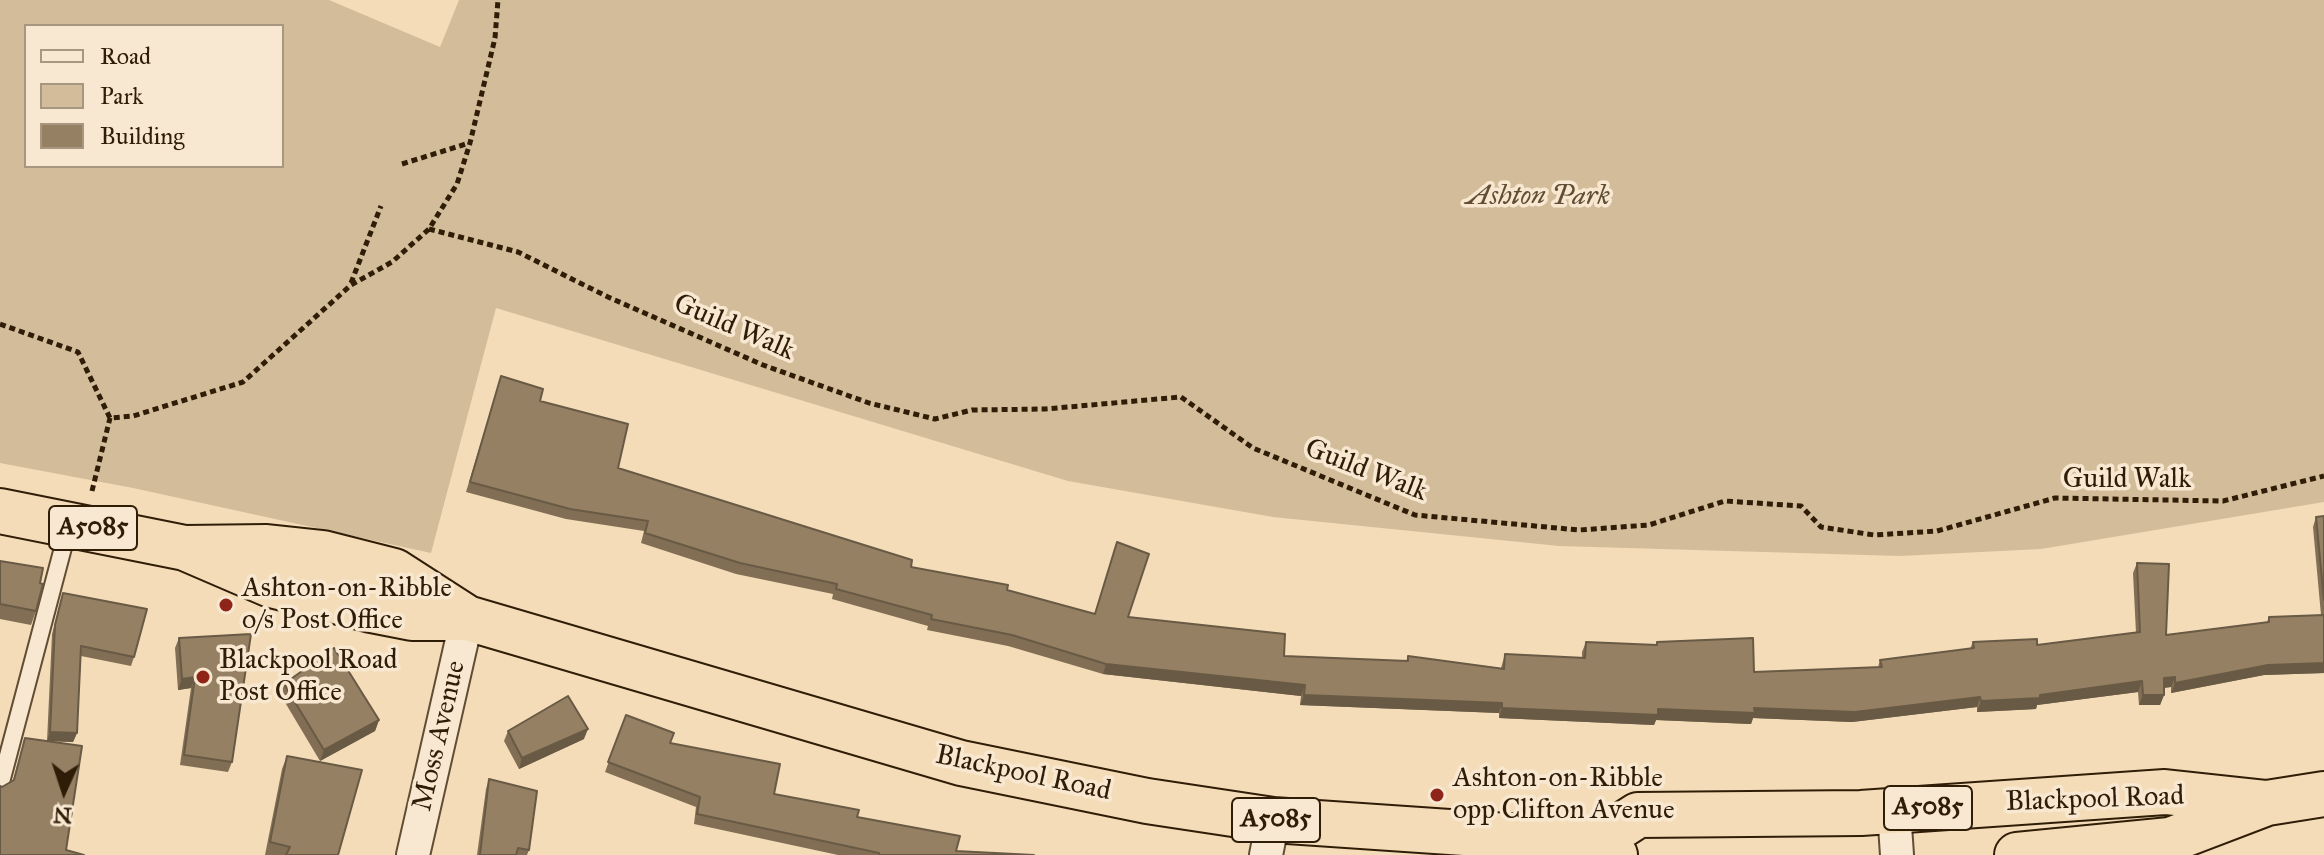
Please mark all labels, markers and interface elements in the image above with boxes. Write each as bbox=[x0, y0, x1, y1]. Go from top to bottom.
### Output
legend bbox=[24, 24, 284, 168]
text: Road bbox=[100, 41, 151, 71]
text: Park bbox=[100, 81, 143, 111]
text: Building bbox=[100, 121, 185, 151]
park label: Ashton Park bbox=[1466, 180, 1610, 214]
street label: Guild Walk bbox=[668, 287, 800, 369]
street label: Guild Walk bbox=[1300, 432, 1432, 510]
street label: Guild Walk bbox=[2063, 463, 2191, 497]
road number: A5085 bbox=[49, 506, 137, 550]
place label: Ashton-on-Ribble o/s Post Office bbox=[242, 572, 452, 638]
marker: Ashton-on-Ribble o/s Post Office bbox=[217, 596, 235, 614]
place label: Blackpool Road Post Office bbox=[219, 644, 398, 710]
street label: Moss Avenue bbox=[406, 658, 474, 814]
marker: Blackpool Road Post Office bbox=[194, 668, 212, 686]
street label: Blackpool Road bbox=[932, 739, 1114, 809]
north arrow bbox=[24, 751, 104, 831]
place label: Ashton-on-Ribble opp Clifton Avenue bbox=[1453, 762, 1675, 828]
street label: Blackpool Road bbox=[2005, 780, 2185, 820]
marker: Ashton-on-Ribble opp Clifton Avenue bbox=[1428, 786, 1446, 804]
road number: A5085 bbox=[1884, 786, 1972, 830]
road number: A5085 bbox=[1232, 798, 1320, 842]
text: N bbox=[53, 801, 73, 829]

